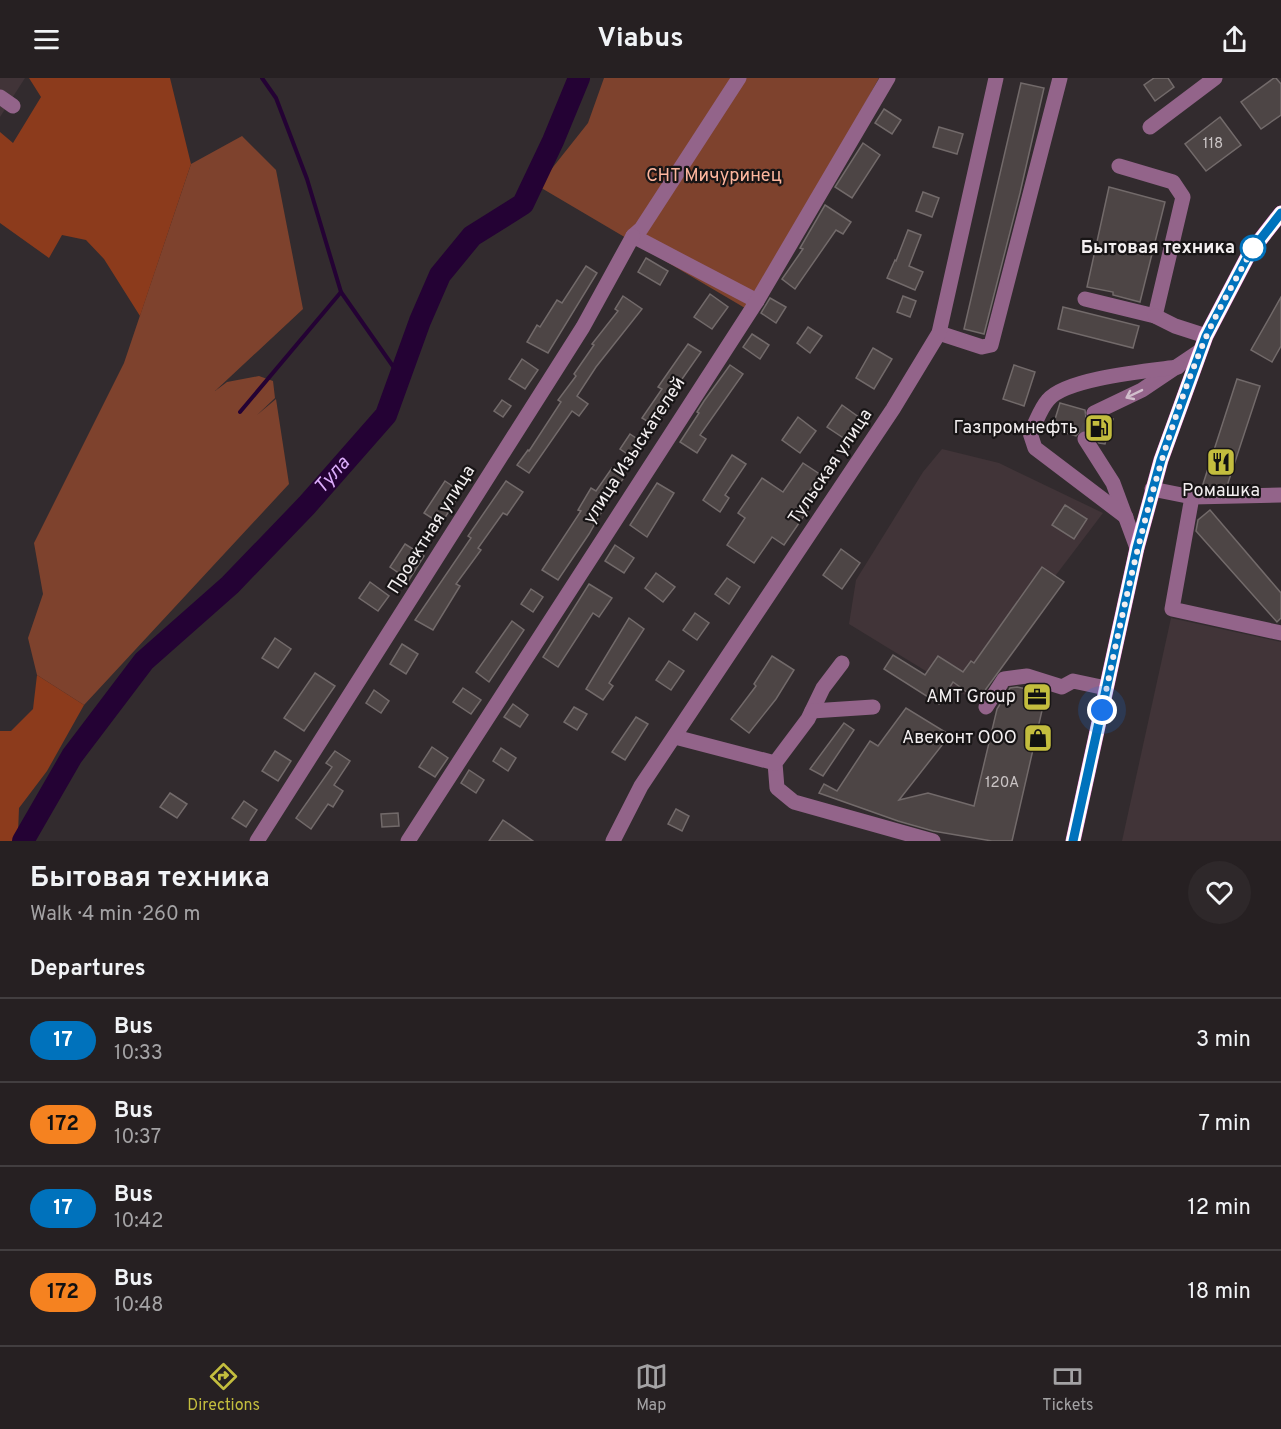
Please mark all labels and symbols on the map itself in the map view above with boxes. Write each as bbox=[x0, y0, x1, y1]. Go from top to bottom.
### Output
house number: 118 bbox=[1203, 135, 1223, 154]
park label: СНТ Мичуринец bbox=[646, 165, 782, 188]
marker: Бытовая техника bbox=[1240, 235, 1266, 261]
place label: Бытовая техника bbox=[1081, 237, 1235, 260]
street label: улица Изыскателей bbox=[579, 373, 691, 529]
one-way arrow bbox=[1125, 389, 1143, 401]
street label: Тульская улица bbox=[784, 405, 878, 529]
fuel station icon: Газпромнефть bbox=[1083, 412, 1115, 444]
place label: Газпромнефть bbox=[953, 417, 1078, 440]
restaurant icon: Ромашка bbox=[1205, 446, 1237, 478]
water label: Тула bbox=[309, 451, 357, 500]
street label: Проектная улица bbox=[383, 461, 481, 599]
place label: Ромашка bbox=[1182, 480, 1260, 503]
office icon: АМТ Group bbox=[1021, 681, 1053, 713]
place label: АМТ Group bbox=[926, 686, 1016, 709]
your location bbox=[1087, 695, 1117, 725]
shop icon: Авеконт ООО bbox=[1022, 722, 1054, 754]
place label: Авеконт ООО bbox=[902, 727, 1017, 750]
house number: 120А bbox=[985, 774, 1019, 793]

